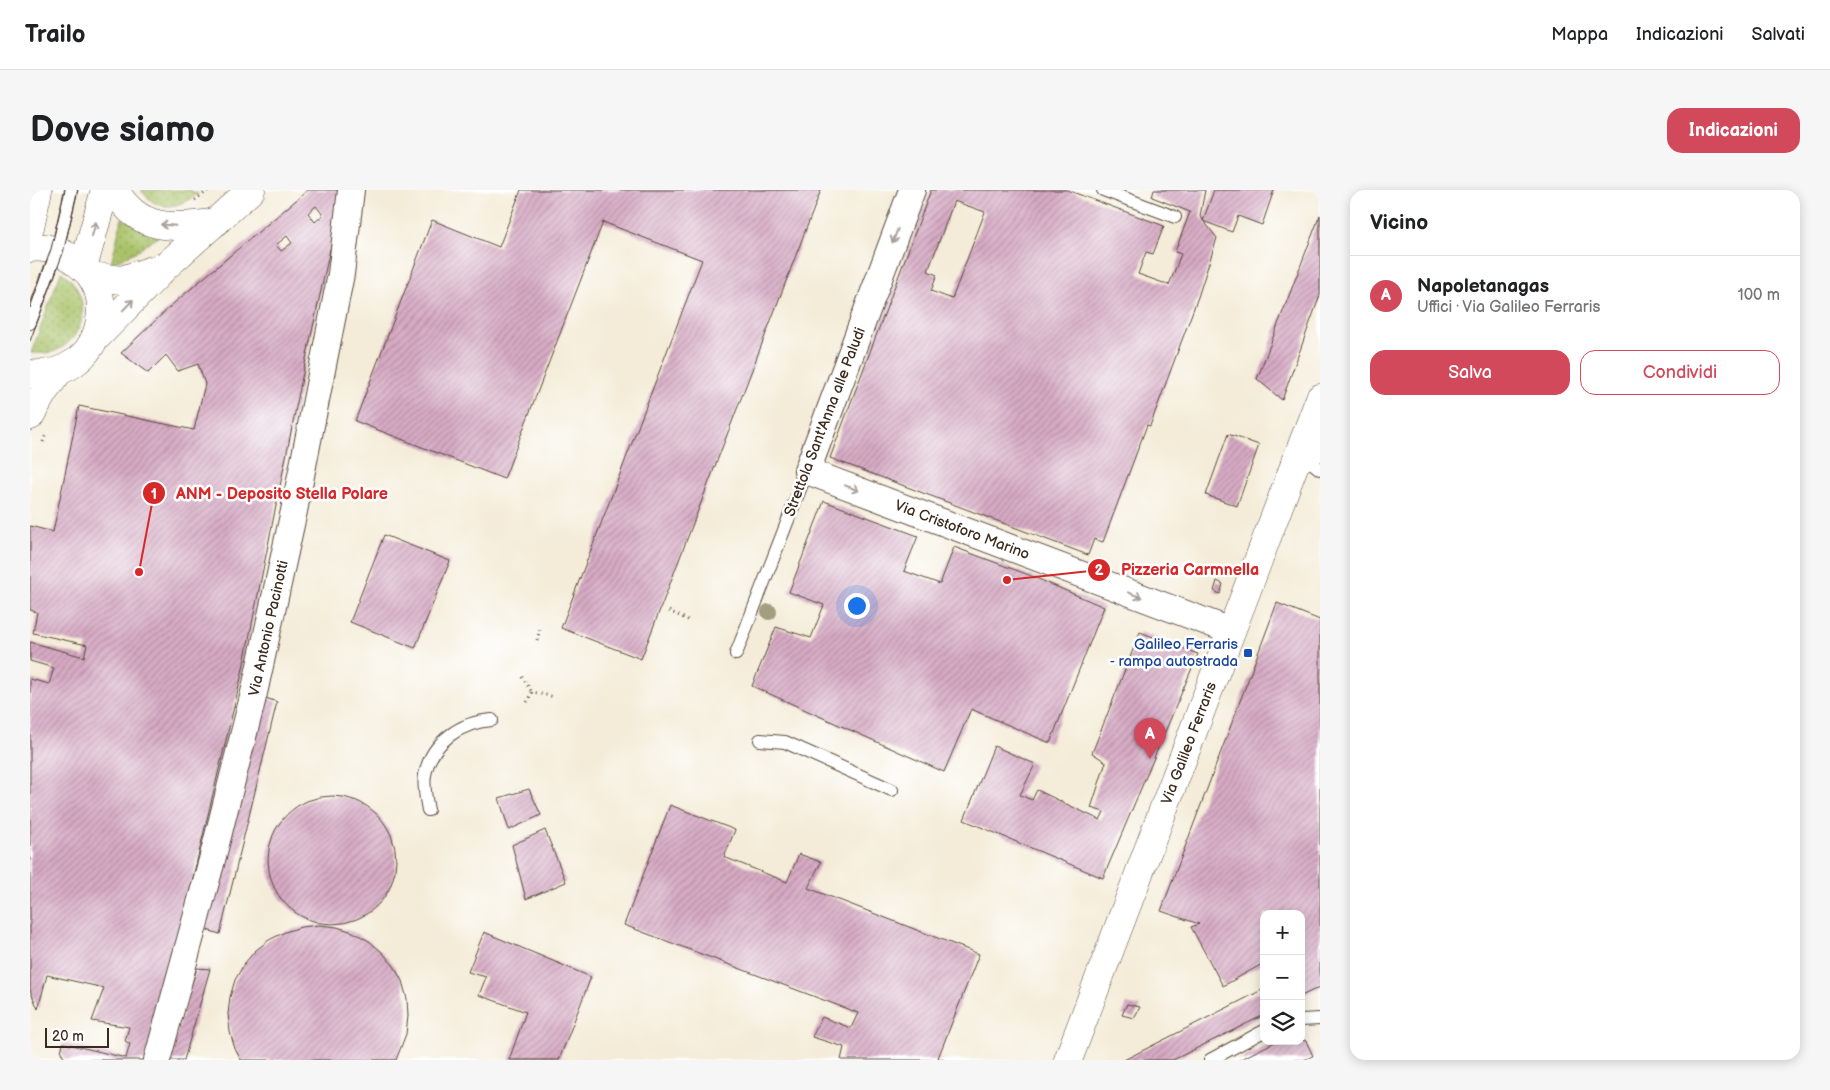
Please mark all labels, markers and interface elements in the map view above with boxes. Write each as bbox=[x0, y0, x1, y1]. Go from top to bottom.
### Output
text: Trailo bbox=[25, 20, 85, 49]
text: Mappa bbox=[1551, 24, 1608, 45]
text: Indicazioni bbox=[1636, 24, 1724, 45]
text: Salvati bbox=[1752, 24, 1805, 45]
button: Indicazioni bbox=[1667, 108, 1800, 153]
text: Dove siamo bbox=[30, 109, 215, 152]
text: Vicino bbox=[1370, 210, 1428, 235]
one-way arrow bbox=[90, 221, 100, 237]
one-way arrow bbox=[160, 221, 176, 230]
one-way arrow bbox=[890, 227, 899, 243]
text: Napoletanagas bbox=[1417, 275, 1549, 298]
text: A bbox=[1381, 286, 1391, 305]
text: 100 m bbox=[1737, 286, 1780, 305]
text: Uffici · Via Galileo Ferraris bbox=[1417, 298, 1600, 317]
one-way arrow bbox=[122, 299, 134, 311]
street label: Strettola Sant'Anna alle Paludi bbox=[780, 325, 870, 519]
button: Salva bbox=[1370, 350, 1570, 395]
button: Condividi bbox=[1580, 350, 1780, 395]
callout: ANM - Deposito Stella Polare bbox=[141, 478, 398, 509]
one-way arrow bbox=[844, 484, 860, 493]
text: 1 bbox=[151, 485, 157, 504]
text: ANM - Deposito Stella Polare bbox=[175, 485, 388, 504]
street label: Via Cristoforo Marino bbox=[892, 496, 1032, 564]
callout: Pizzeria Carmnella bbox=[1086, 554, 1270, 585]
street label: Via Antonio Pacinotti bbox=[244, 558, 292, 698]
text: 2 bbox=[1095, 561, 1104, 580]
text: Pizzeria Carmnella bbox=[1121, 561, 1259, 580]
one-way arrow bbox=[1127, 591, 1142, 600]
your location bbox=[844, 593, 870, 619]
place label: Galileo Ferraris - rampa autostrada bbox=[1110, 635, 1239, 671]
marker: Galileo Ferraris - rampa autostrada bbox=[1242, 647, 1254, 659]
street label: Via Galileo Ferraris bbox=[1157, 679, 1221, 807]
pin: A bbox=[1134, 718, 1166, 759]
map controls bbox=[1260, 910, 1305, 1045]
button: + bbox=[1260, 910, 1305, 955]
button: − bbox=[1260, 955, 1305, 1000]
button: layers bbox=[1260, 1000, 1305, 1045]
scale bar bbox=[45, 1025, 109, 1048]
text: 20 m bbox=[52, 1028, 84, 1045]

